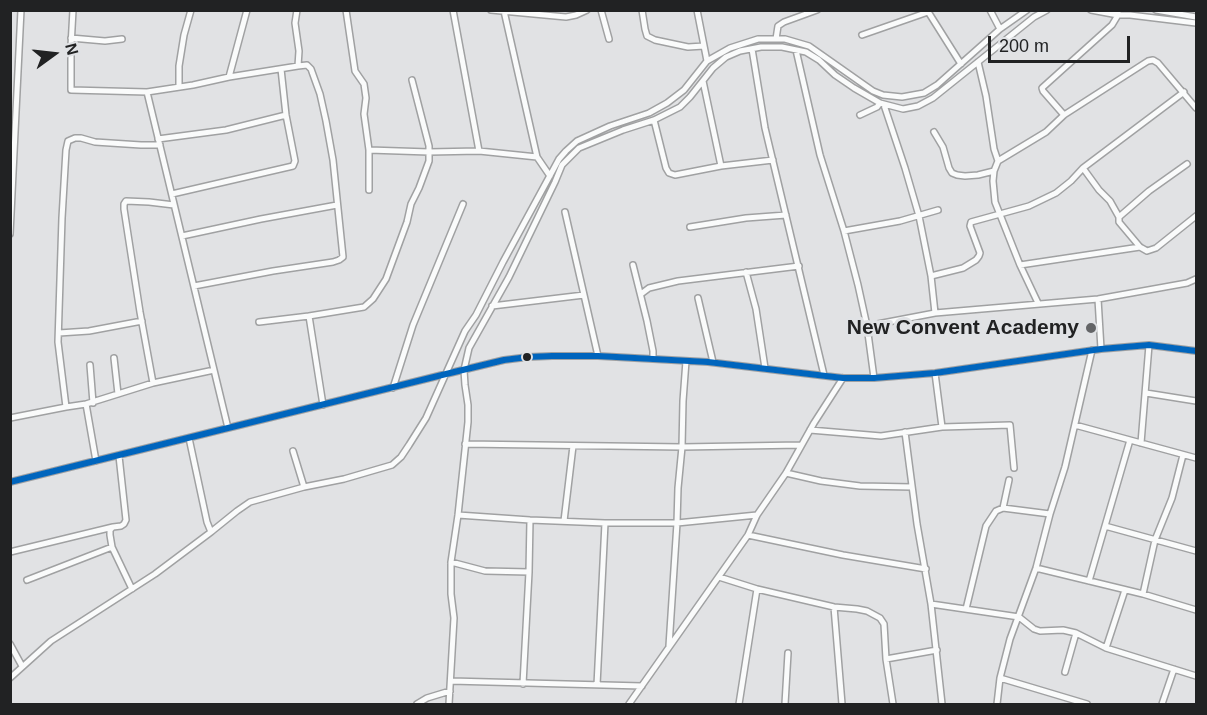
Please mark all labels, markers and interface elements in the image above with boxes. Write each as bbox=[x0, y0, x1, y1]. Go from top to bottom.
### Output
north arrow bbox=[24, 24, 84, 84]
scale bar bbox=[991, 24, 1134, 62]
text: 200 m bbox=[999, 36, 1049, 56]
text: N bbox=[62, 41, 82, 57]
place label: New Convent Academy bbox=[847, 315, 1079, 341]
marker: New Convent Academy bbox=[1084, 321, 1098, 335]
unlabelled marker bbox=[521, 351, 533, 363]

